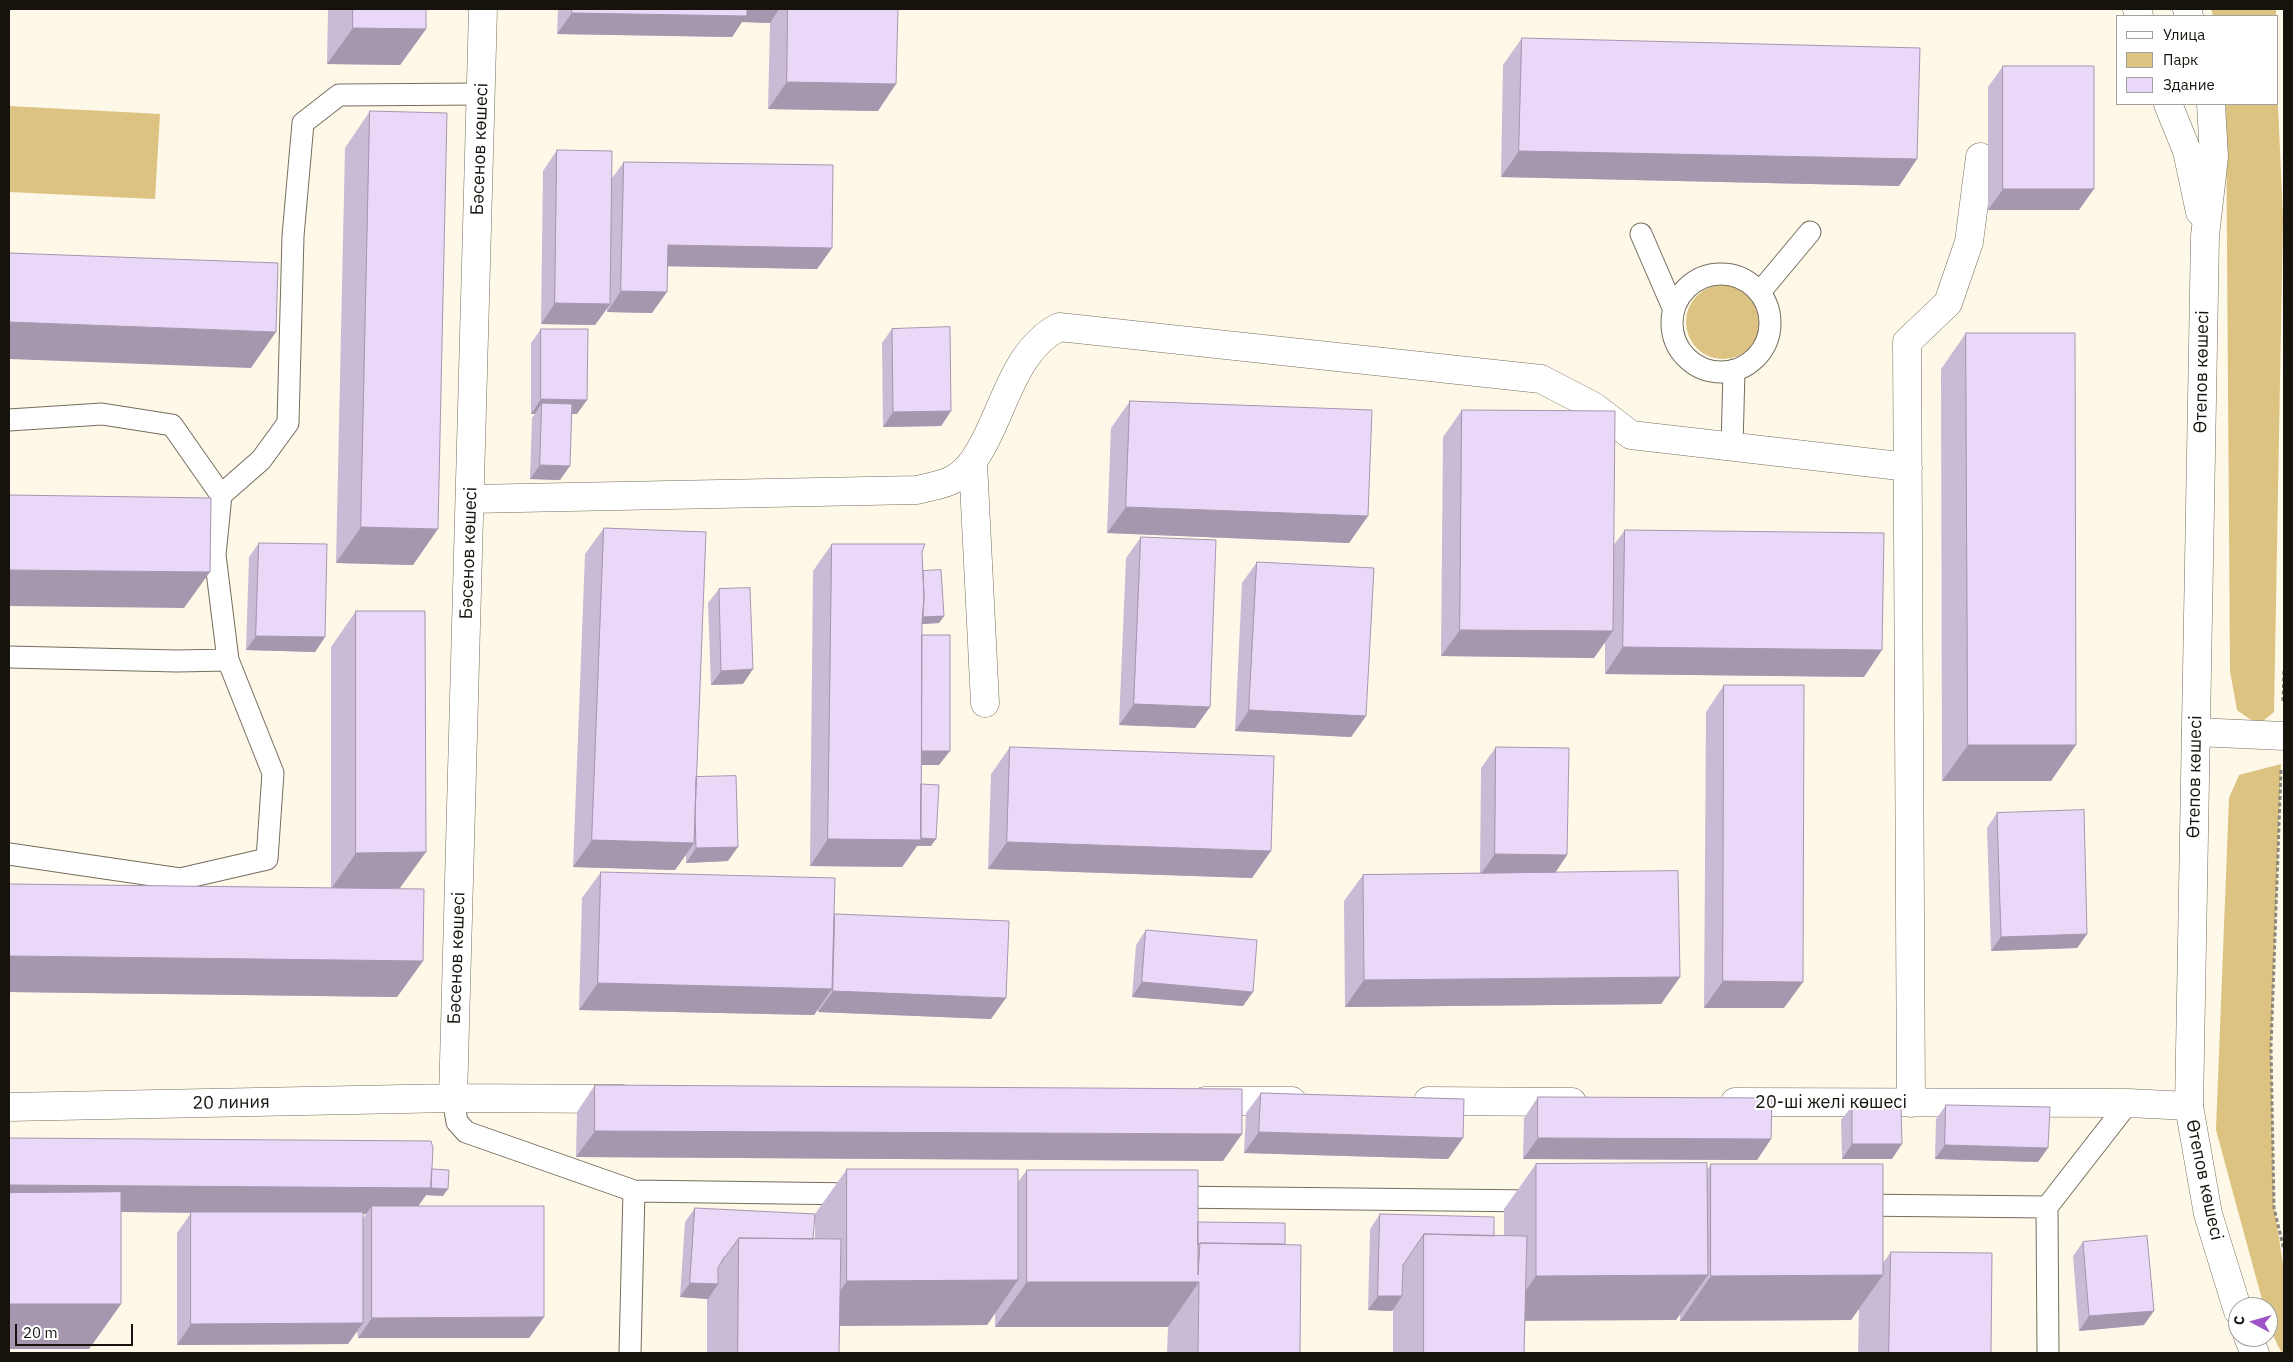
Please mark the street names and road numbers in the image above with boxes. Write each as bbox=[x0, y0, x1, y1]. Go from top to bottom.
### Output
street label: Бәсенов көшесі bbox=[467, 82, 493, 216]
street label: Өтепов көшесі bbox=[2190, 310, 2214, 434]
street label: Бәсенов көшесі bbox=[456, 486, 482, 620]
street label: Өтепов көшесі bbox=[2183, 715, 2207, 839]
street label: Бәсенов көшесі bbox=[444, 891, 470, 1025]
street label: 20 линия bbox=[192, 1092, 270, 1114]
street label: 20-ші желі көшесі bbox=[1755, 1092, 1907, 1114]
street label: Өтепов көшесі bbox=[2181, 1118, 2227, 1242]

